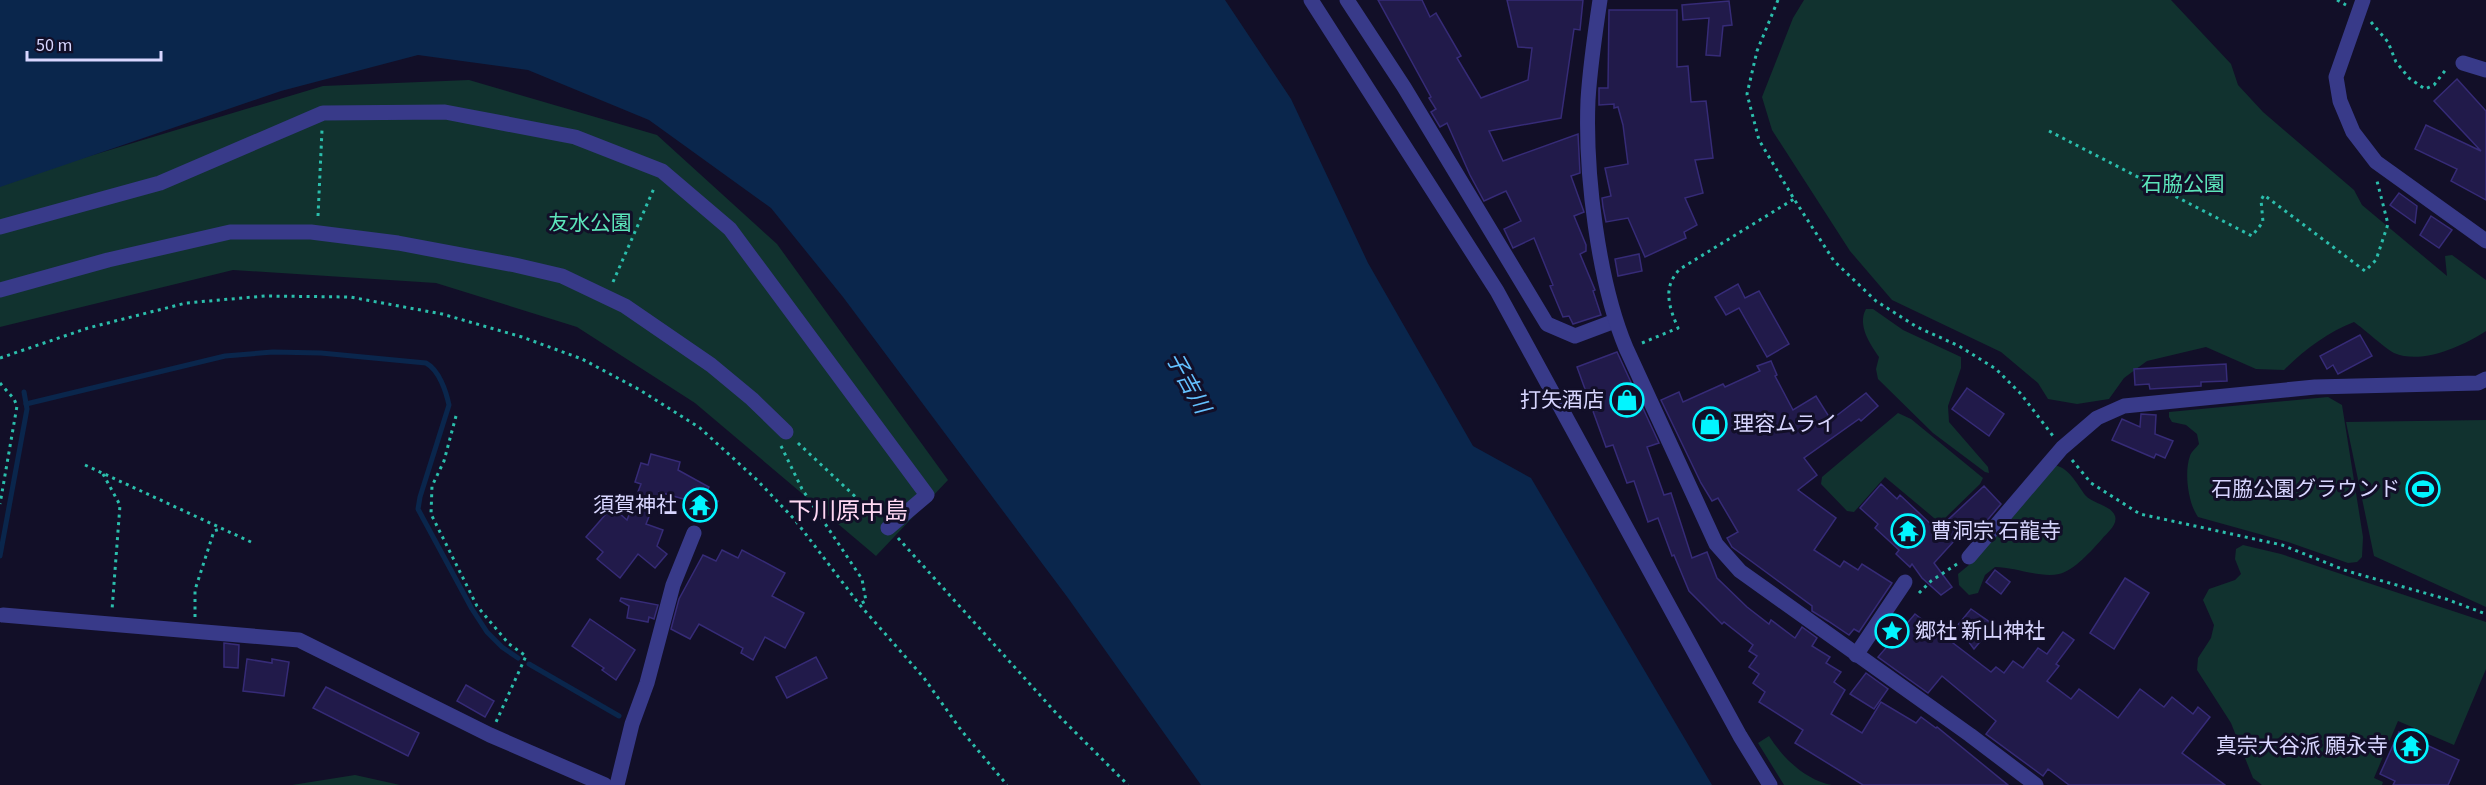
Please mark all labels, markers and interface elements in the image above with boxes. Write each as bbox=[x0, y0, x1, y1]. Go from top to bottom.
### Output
scale bar bbox=[27, 24, 160, 62]
text: 50 m bbox=[36, 33, 72, 58]
park label: 石脇公園 bbox=[2141, 169, 2225, 199]
park label: 友水公園 bbox=[548, 208, 632, 238]
water label: 子吉川 bbox=[1158, 346, 1219, 421]
shop icon: 打矢酒店 bbox=[1609, 382, 1645, 418]
place label: 打矢酒店 bbox=[1520, 385, 1604, 415]
shop icon: 理容ムライ bbox=[1692, 406, 1728, 442]
place label: 理容ムライ bbox=[1733, 409, 1837, 439]
sports icon: 石脇公園グラウンド bbox=[2405, 471, 2441, 507]
place label: 石脇公園グラウンド bbox=[2211, 474, 2400, 504]
temple icon: 須賀神社 bbox=[682, 487, 718, 523]
place label: 須賀神社 bbox=[593, 490, 677, 520]
district label: 下川原中島 bbox=[788, 494, 908, 529]
temple icon: 曹洞宗 石龍寺 bbox=[1890, 513, 1926, 549]
place label: 曹洞宗 石龍寺 bbox=[1931, 516, 2061, 546]
place icon: 郷社 新山神社 bbox=[1874, 613, 1910, 649]
place label: 郷社 新山神社 bbox=[1915, 616, 2045, 646]
temple icon: 真宗大谷派 願永寺 bbox=[2393, 728, 2429, 764]
place label: 真宗大谷派 願永寺 bbox=[2216, 731, 2388, 761]

